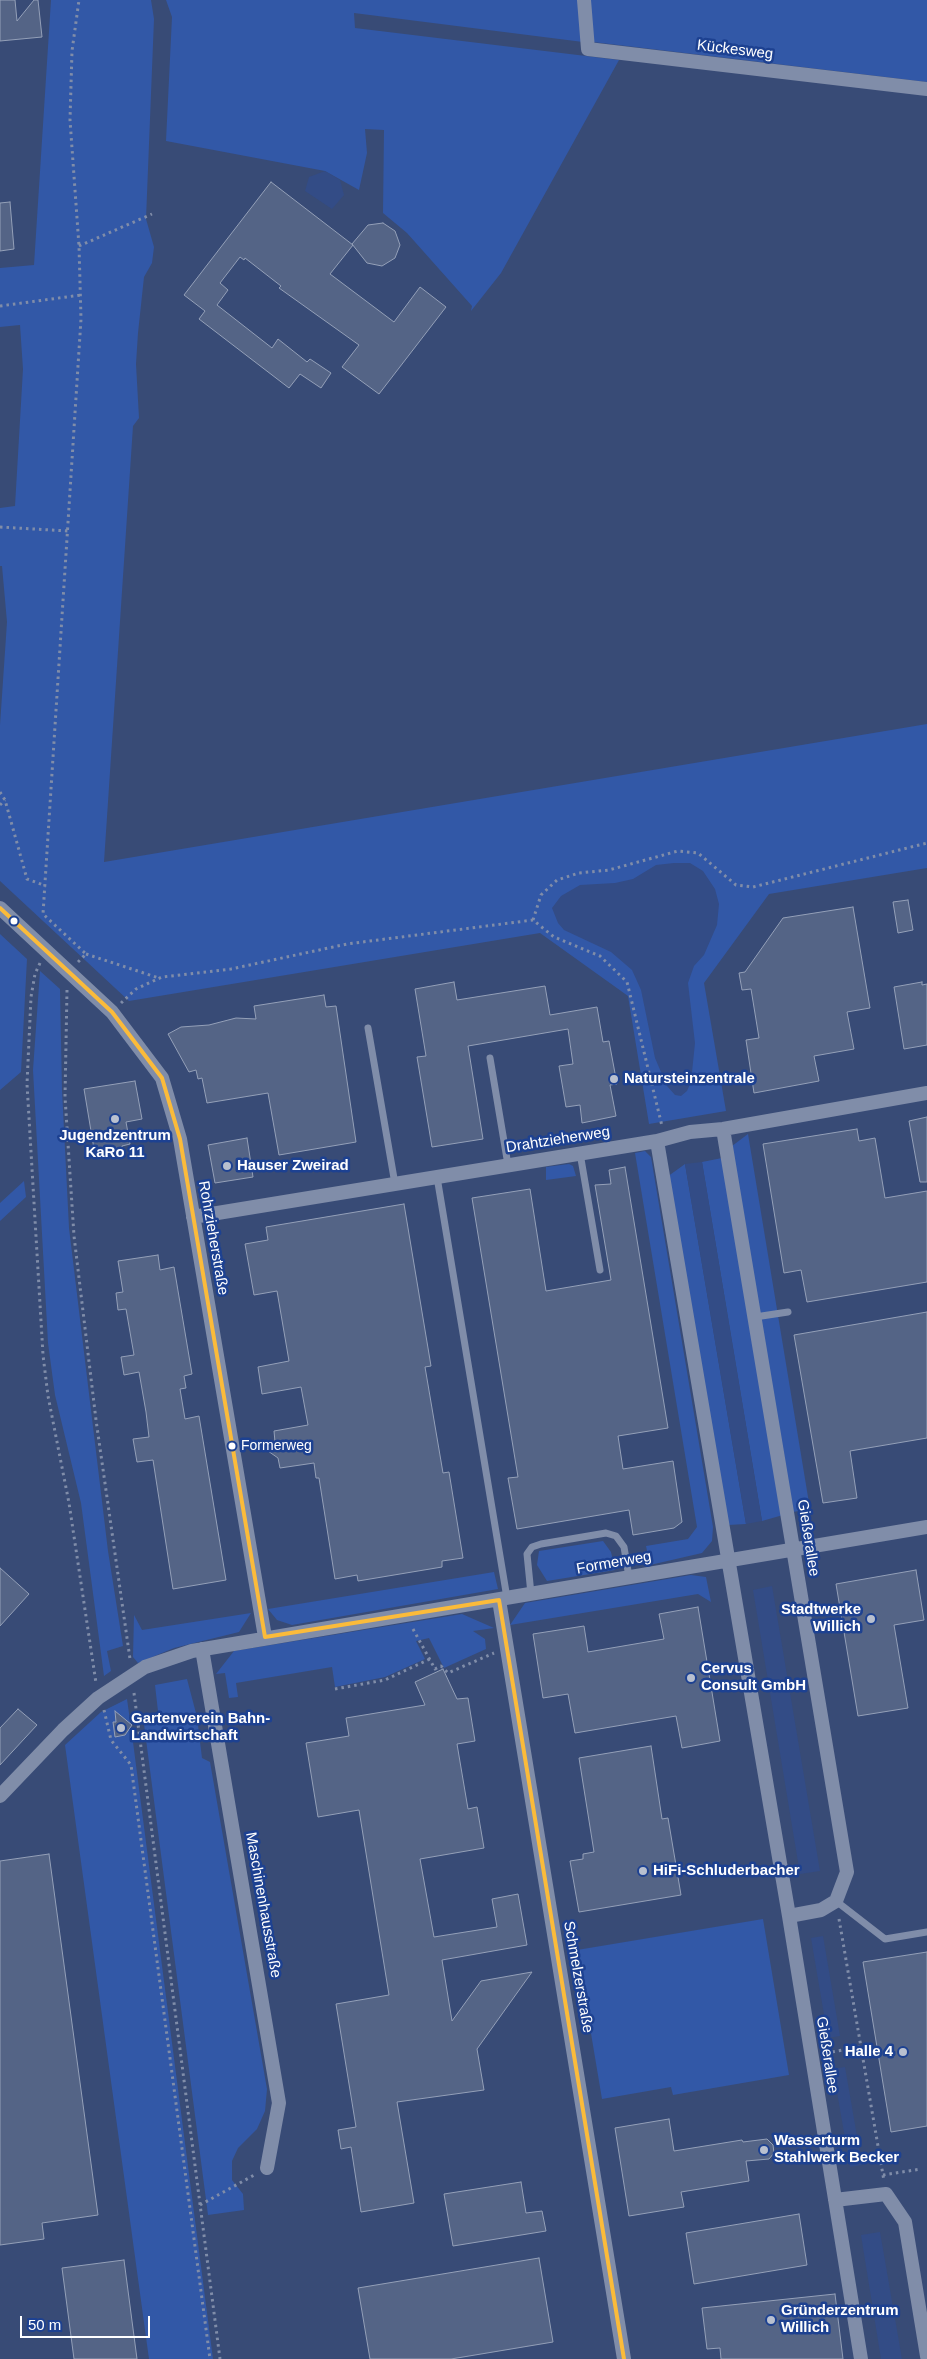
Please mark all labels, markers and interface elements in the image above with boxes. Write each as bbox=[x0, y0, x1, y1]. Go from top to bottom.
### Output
street label: Kückesweg bbox=[696, 36, 774, 64]
unlabelled marker bbox=[9, 916, 19, 926]
place label: Natursteinzentrale bbox=[624, 1070, 755, 1088]
marker: Natursteinzentrale bbox=[608, 1073, 620, 1085]
marker: Jugendzentrum KaRo 11 bbox=[109, 1113, 121, 1125]
street label: Drahtzieherweg bbox=[505, 1123, 611, 1157]
place label: Jugendzentrum KaRo 11 bbox=[59, 1127, 171, 1162]
place label: Hauser Zweirad bbox=[237, 1157, 349, 1175]
marker: Hauser Zweirad bbox=[221, 1160, 233, 1172]
street label: Rohrzieherstraße bbox=[194, 1179, 232, 1297]
place label: Formerweg bbox=[241, 1438, 312, 1454]
marker: Formerweg bbox=[227, 1441, 237, 1451]
street label: Gießerallee bbox=[793, 1498, 823, 1578]
street label: Formerweg bbox=[575, 1548, 653, 1578]
place label: Stadtwerke Willich bbox=[781, 1601, 861, 1636]
marker: Stadtwerke Willich bbox=[865, 1613, 877, 1625]
place label: Cervus Consult GmbH bbox=[701, 1660, 806, 1695]
marker: Cervus Consult GmbH bbox=[685, 1672, 697, 1684]
place label: Gartenverein Bahn- Landwirtschaft bbox=[131, 1710, 270, 1745]
marker: Gartenverein Bahn- Landwirtschaft bbox=[115, 1722, 127, 1734]
street label: Maschinenhausstraße bbox=[241, 1831, 285, 1979]
place label: HiFi-Schluderbacher bbox=[653, 1862, 800, 1880]
marker: HiFi-Schluderbacher bbox=[637, 1865, 649, 1877]
street label: Schmelzerstraße bbox=[559, 1920, 597, 2034]
street label: Gießerallee bbox=[812, 2015, 842, 2095]
place label: Halle 4 bbox=[845, 2043, 893, 2061]
marker: Halle 4 bbox=[897, 2046, 909, 2058]
place label: Wasserturm Stahlwerk Becker bbox=[774, 2132, 899, 2167]
marker: Wasserturm Stahlwerk Becker bbox=[758, 2144, 770, 2156]
place label: Gründerzentrum Willich bbox=[781, 2302, 899, 2337]
scale bar bbox=[22, 2306, 152, 2338]
marker: Gründerzentrum Willich bbox=[765, 2314, 777, 2326]
text: 50 m bbox=[28, 2316, 61, 2333]

